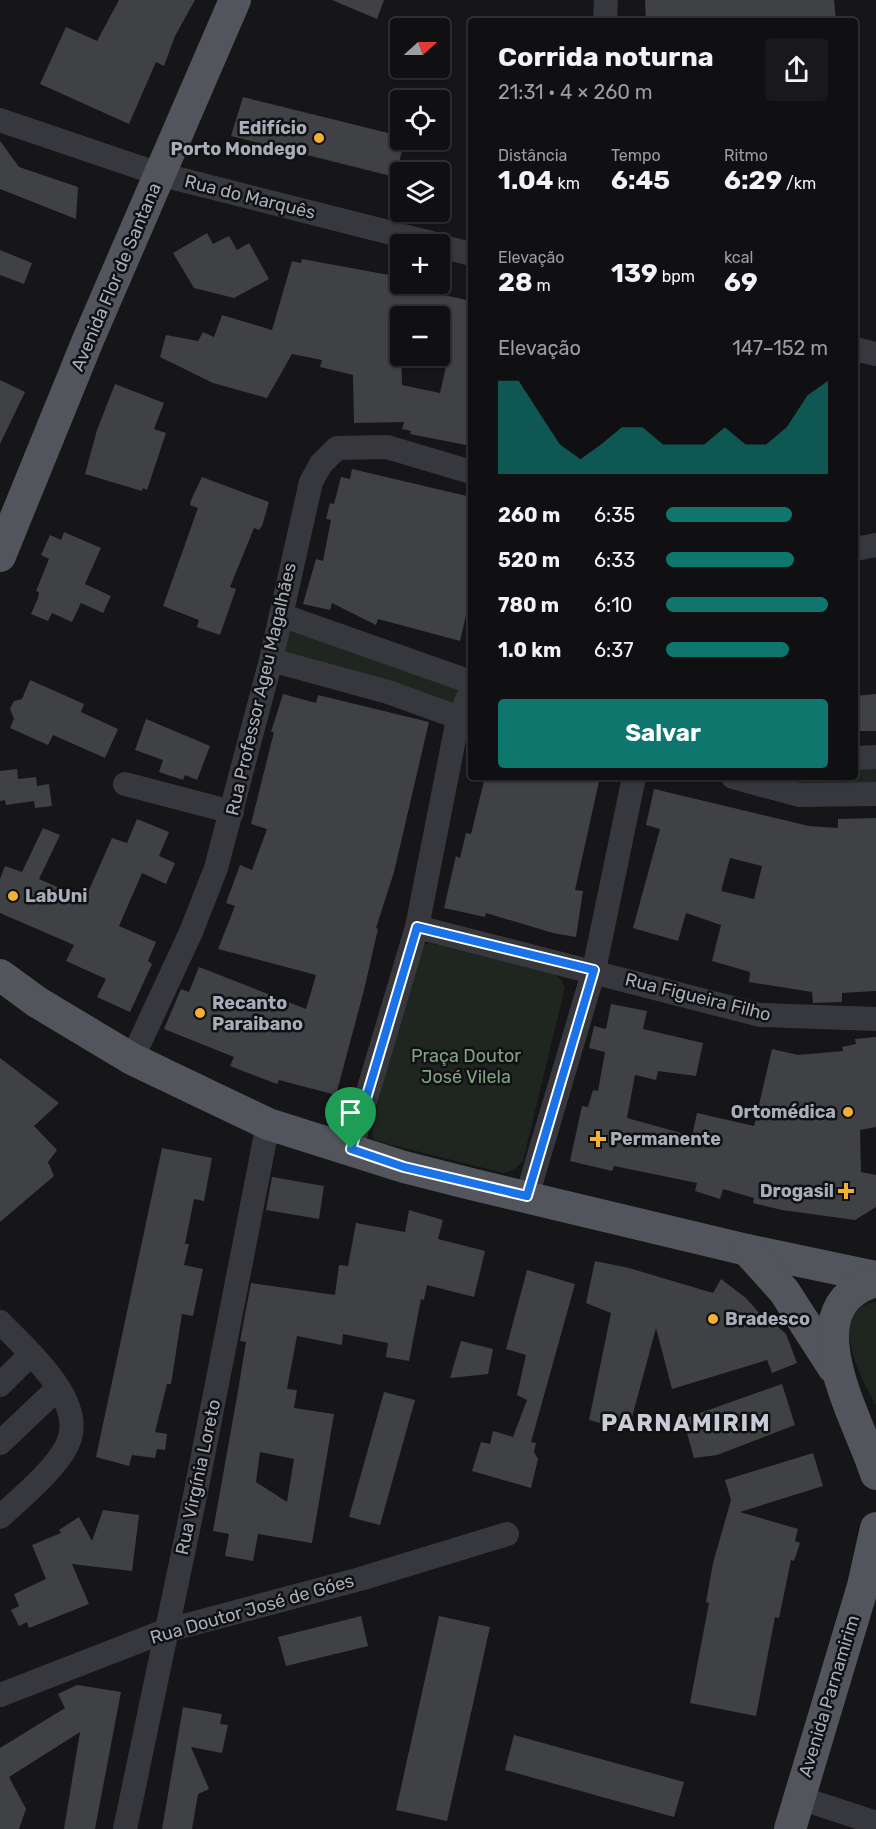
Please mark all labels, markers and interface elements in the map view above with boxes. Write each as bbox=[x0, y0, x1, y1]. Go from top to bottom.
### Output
north arrow bbox=[390, 18, 450, 78]
map controls bbox=[390, 18, 450, 366]
button: share bbox=[765, 38, 828, 101]
text: Corrida noturna bbox=[498, 41, 714, 73]
text: 21:31 · 4 × 260 m bbox=[498, 80, 653, 104]
button: locate bbox=[390, 90, 450, 150]
place label: Edifício Porto Mondego bbox=[171, 117, 307, 160]
marker: Edifício Porto Mondego bbox=[312, 131, 326, 145]
text: Distância bbox=[498, 146, 567, 165]
text: Tempo bbox=[611, 146, 661, 165]
text: Ritmo bbox=[724, 146, 768, 165]
button: layers bbox=[390, 162, 450, 222]
text: 1.04 bbox=[498, 165, 554, 196]
text: 6:45 bbox=[611, 165, 670, 196]
text: 6:29 bbox=[724, 165, 782, 196]
street label: Rua do Marquês bbox=[182, 170, 318, 224]
text: km bbox=[554, 174, 580, 193]
text: /km bbox=[782, 174, 816, 193]
street label: Avenida Flor de Santana bbox=[66, 179, 166, 375]
button: + bbox=[390, 234, 450, 294]
text: Elevação bbox=[498, 248, 564, 267]
text: kcal bbox=[724, 248, 753, 267]
text: 139 bbox=[611, 258, 658, 289]
text: 28 bbox=[498, 267, 533, 298]
text: bpm bbox=[658, 267, 695, 286]
text: 69 bbox=[724, 267, 758, 298]
text: m bbox=[533, 276, 551, 295]
button: − bbox=[390, 306, 450, 366]
text: Elevação bbox=[498, 336, 581, 360]
text: 147–152 m bbox=[732, 336, 828, 360]
text: 260 m bbox=[498, 503, 560, 527]
text: 6:35 bbox=[594, 503, 635, 527]
text: 520 m bbox=[498, 548, 560, 572]
text: 6:33 bbox=[594, 548, 635, 572]
street label: Rua Professor Ageu Magalhães bbox=[221, 560, 301, 818]
text: 780 m bbox=[498, 593, 559, 617]
text: 6:10 bbox=[594, 593, 632, 617]
text: 1.0 km bbox=[498, 638, 561, 662]
text: 6:37 bbox=[594, 638, 633, 662]
button: Salvar bbox=[498, 699, 828, 768]
place label: LabUni bbox=[25, 885, 88, 907]
marker: LabUni bbox=[6, 889, 20, 903]
street label: Rua Figueira Filho bbox=[623, 968, 773, 1026]
place label: Recanto Paraibano bbox=[212, 992, 303, 1035]
marker: Recanto Paraibano bbox=[193, 1006, 207, 1020]
park label: Praça Doutor José Vilela bbox=[411, 1045, 521, 1088]
pin bbox=[325, 1087, 376, 1149]
icon: arrive bbox=[334, 1096, 367, 1129]
place label: Ortomédica bbox=[731, 1101, 836, 1123]
marker: Ortomédica bbox=[841, 1105, 855, 1119]
place label: Permanente bbox=[610, 1128, 721, 1150]
marker: Permanente bbox=[591, 1132, 605, 1146]
place label: Drogasil bbox=[760, 1180, 834, 1202]
marker: Drogasil bbox=[839, 1184, 853, 1198]
place label: Bradesco bbox=[725, 1308, 810, 1330]
marker: Bradesco bbox=[706, 1312, 720, 1326]
street label: Rua Virgínia Loreto bbox=[171, 1397, 225, 1557]
district label: PARNAMIRIM bbox=[601, 1409, 771, 1437]
street label: Rua Doutor José de Góes bbox=[147, 1569, 357, 1649]
street label: Avenida Parnamirim bbox=[794, 1612, 864, 1780]

